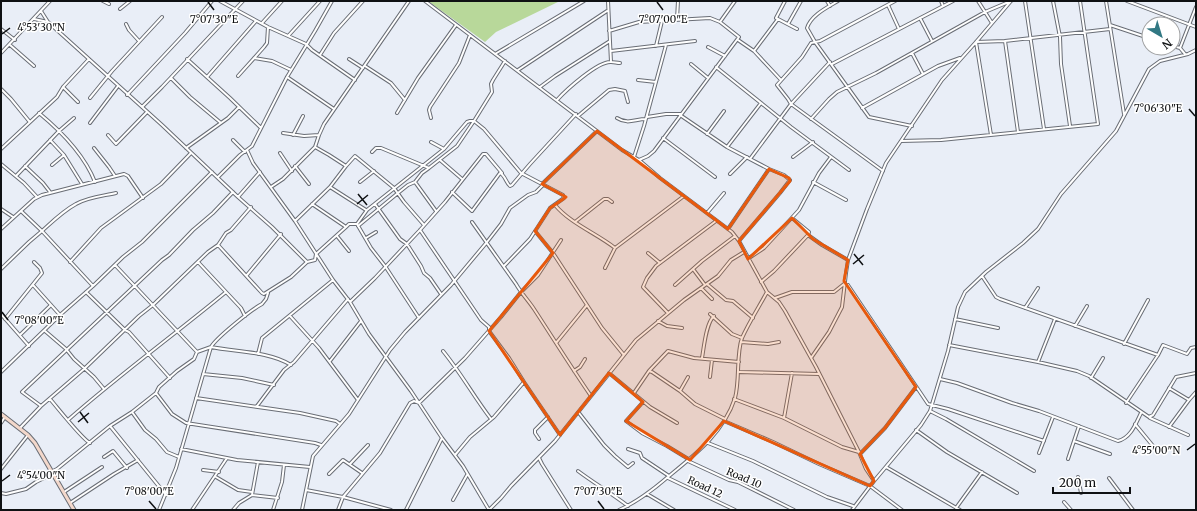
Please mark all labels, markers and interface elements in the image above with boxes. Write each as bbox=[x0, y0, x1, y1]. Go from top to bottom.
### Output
text: 7°07'30"E bbox=[190, 13, 239, 26]
text: 7°07'00"E bbox=[639, 13, 688, 26]
north arrow bbox=[1141, 16, 1181, 56]
text: 4°53'30"N bbox=[17, 21, 65, 34]
text: N bbox=[1159, 36, 1175, 52]
text: 7°06'30"E bbox=[1134, 102, 1183, 115]
text: 7°08'00"E bbox=[14, 314, 64, 327]
text: 4°55'00"N bbox=[1132, 444, 1180, 457]
street label: Road 10 bbox=[724, 465, 764, 491]
text: 4°54'00"N bbox=[17, 469, 65, 482]
scale bar bbox=[1053, 469, 1130, 495]
street label: Road 12 bbox=[685, 473, 725, 501]
text: 200 m bbox=[1059, 475, 1096, 490]
text: 7°08'00"E bbox=[124, 485, 174, 498]
text: 7°07'30"E bbox=[574, 485, 623, 498]

